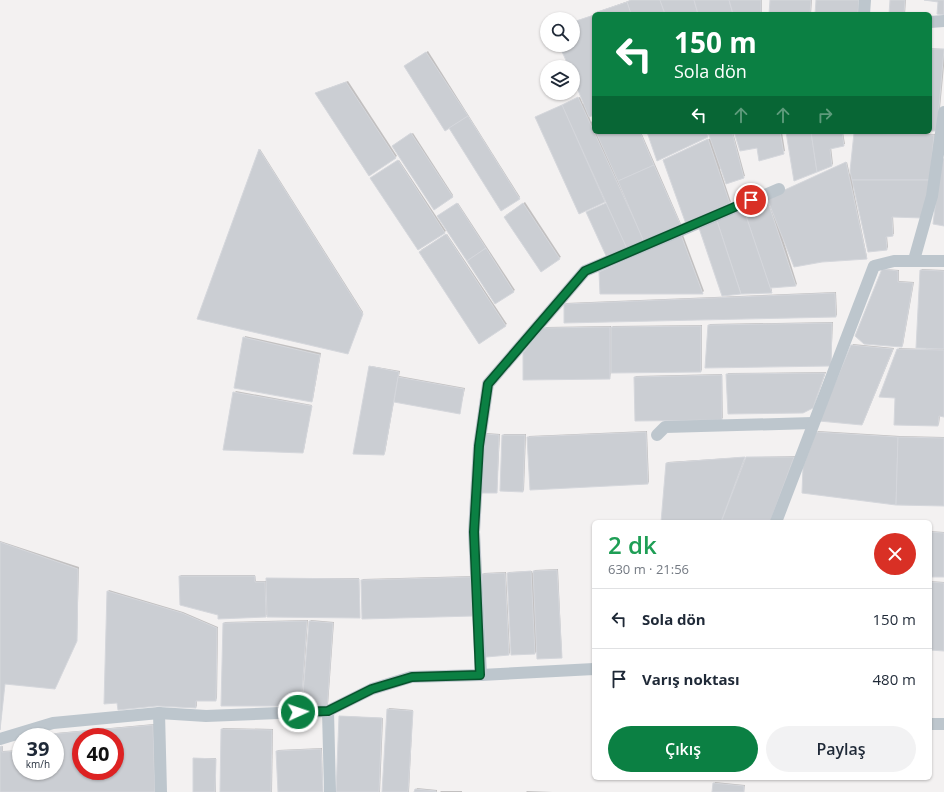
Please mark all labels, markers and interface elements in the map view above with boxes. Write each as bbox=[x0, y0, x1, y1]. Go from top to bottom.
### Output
map controls bbox=[540, 12, 580, 100]
button: search bbox=[540, 12, 580, 52]
text: 150 m bbox=[674, 23, 757, 61]
icon: left bbox=[608, 28, 660, 80]
text: Sola dön bbox=[674, 59, 747, 83]
button: layers bbox=[540, 60, 580, 100]
icon: left bbox=[688, 104, 710, 126]
icon: ahead bbox=[730, 104, 752, 126]
icon: ahead bbox=[772, 104, 794, 126]
icon: right bbox=[814, 104, 836, 126]
pin bbox=[734, 183, 768, 217]
icon: arrive bbox=[740, 189, 762, 211]
text: 2 dk bbox=[608, 528, 657, 561]
button: close bbox=[874, 533, 916, 575]
text: 630 m · 21:56 bbox=[608, 560, 689, 578]
icon: left bbox=[608, 608, 630, 630]
text: Sola dön bbox=[642, 609, 706, 629]
text: 150 m bbox=[872, 609, 916, 629]
icon: arrive bbox=[608, 668, 630, 690]
text: Varış noktası bbox=[642, 669, 740, 689]
text: 480 m bbox=[872, 669, 916, 689]
position arrow bbox=[277, 691, 319, 733]
button: Çıkış bbox=[608, 726, 758, 772]
button: Paylaş bbox=[766, 726, 916, 772]
speed limit sign: 40 bbox=[72, 728, 124, 780]
text: 39 bbox=[27, 735, 49, 762]
text: km/h bbox=[26, 757, 50, 771]

